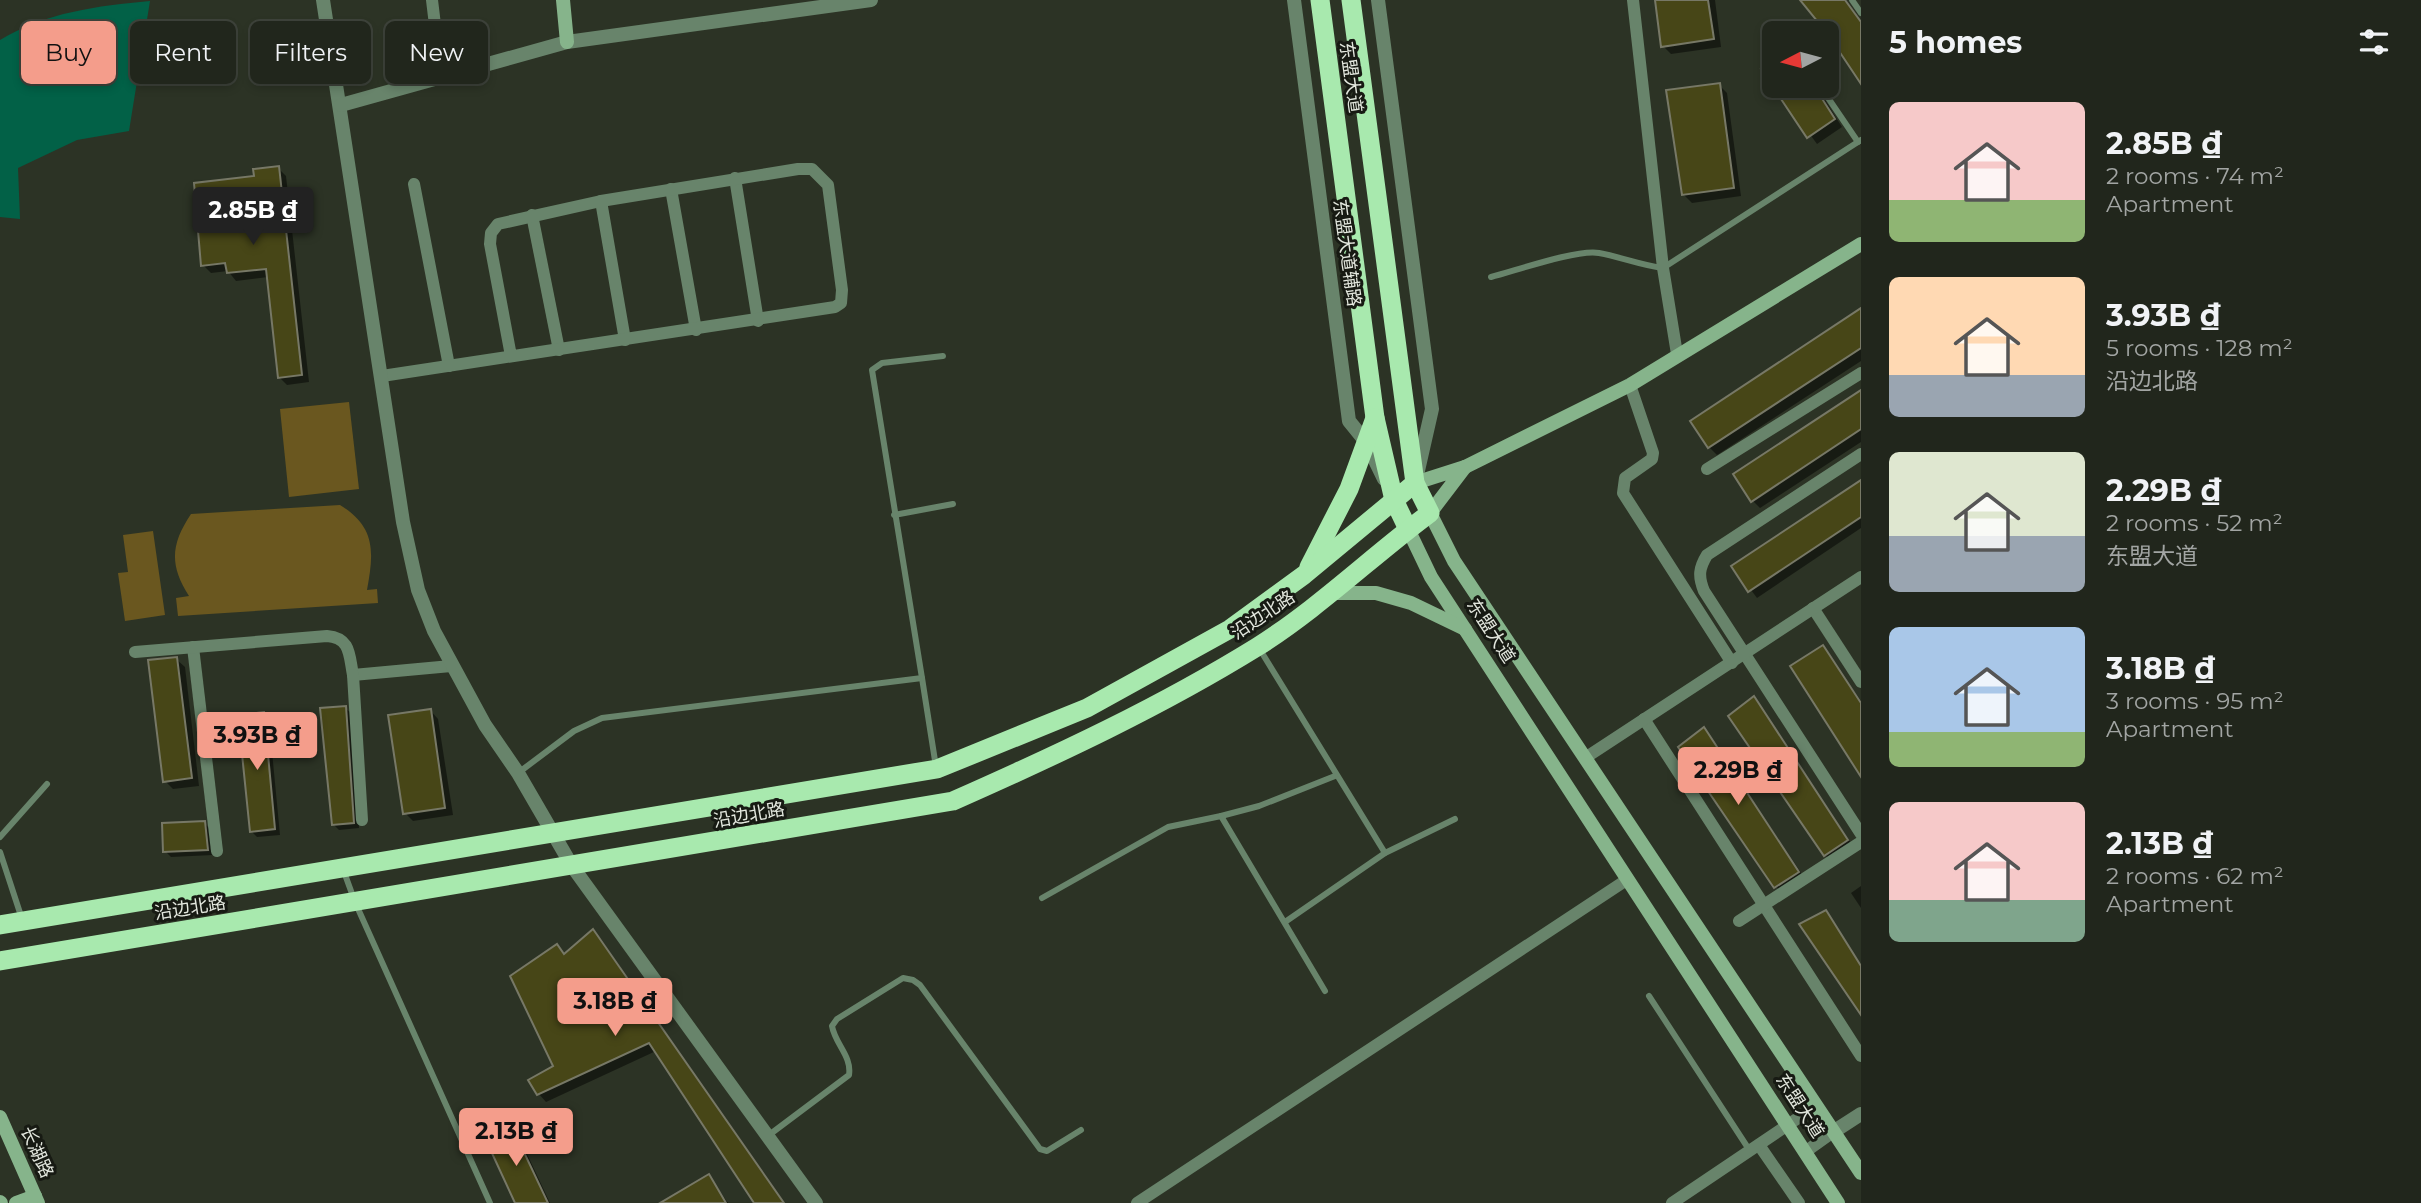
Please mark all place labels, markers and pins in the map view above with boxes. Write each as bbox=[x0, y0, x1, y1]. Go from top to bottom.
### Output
pin: 2.85B ₫ bbox=[188, 188, 318, 247]
pin: 3.93B ₫ bbox=[192, 712, 322, 772]
pin: 2.29B ₫ bbox=[1673, 748, 1803, 807]
pin: 3.18B ₫ bbox=[550, 978, 680, 1038]
pin: 2.13B ₫ bbox=[451, 1108, 581, 1168]

